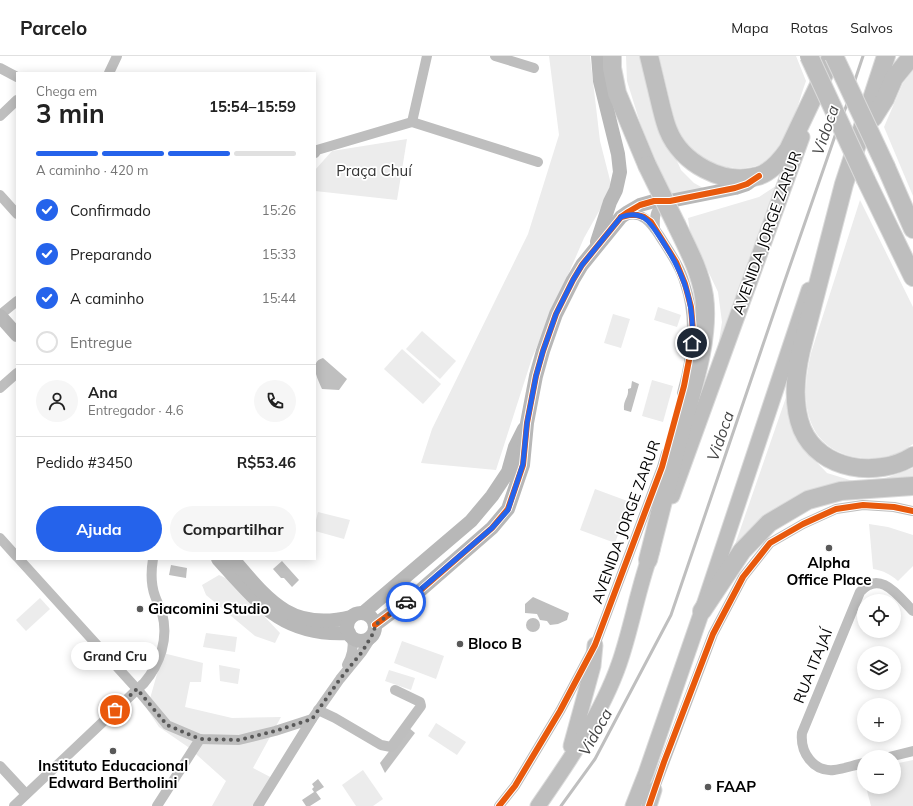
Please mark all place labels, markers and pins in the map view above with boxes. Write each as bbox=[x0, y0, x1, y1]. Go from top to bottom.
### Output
pin bbox=[675, 326, 709, 360]
marker: Alpha Office Place bbox=[824, 543, 834, 553]
place label: Alpha Office Place bbox=[787, 553, 871, 589]
place label: Giacomini Studio bbox=[148, 599, 270, 618]
marker: Giacomini Studio bbox=[135, 604, 145, 614]
place label: Bloco B bbox=[468, 634, 522, 653]
marker: Bloco B bbox=[455, 639, 465, 649]
callout: Grand Cru bbox=[71, 642, 159, 670]
pin bbox=[98, 693, 132, 727]
marker: Instituto Educacional Edward Bertholini bbox=[108, 746, 118, 756]
place label: Instituto Educacional Edward Bertholini bbox=[38, 756, 188, 792]
place label: FAAP bbox=[716, 777, 756, 796]
marker: FAAP bbox=[703, 782, 713, 792]

